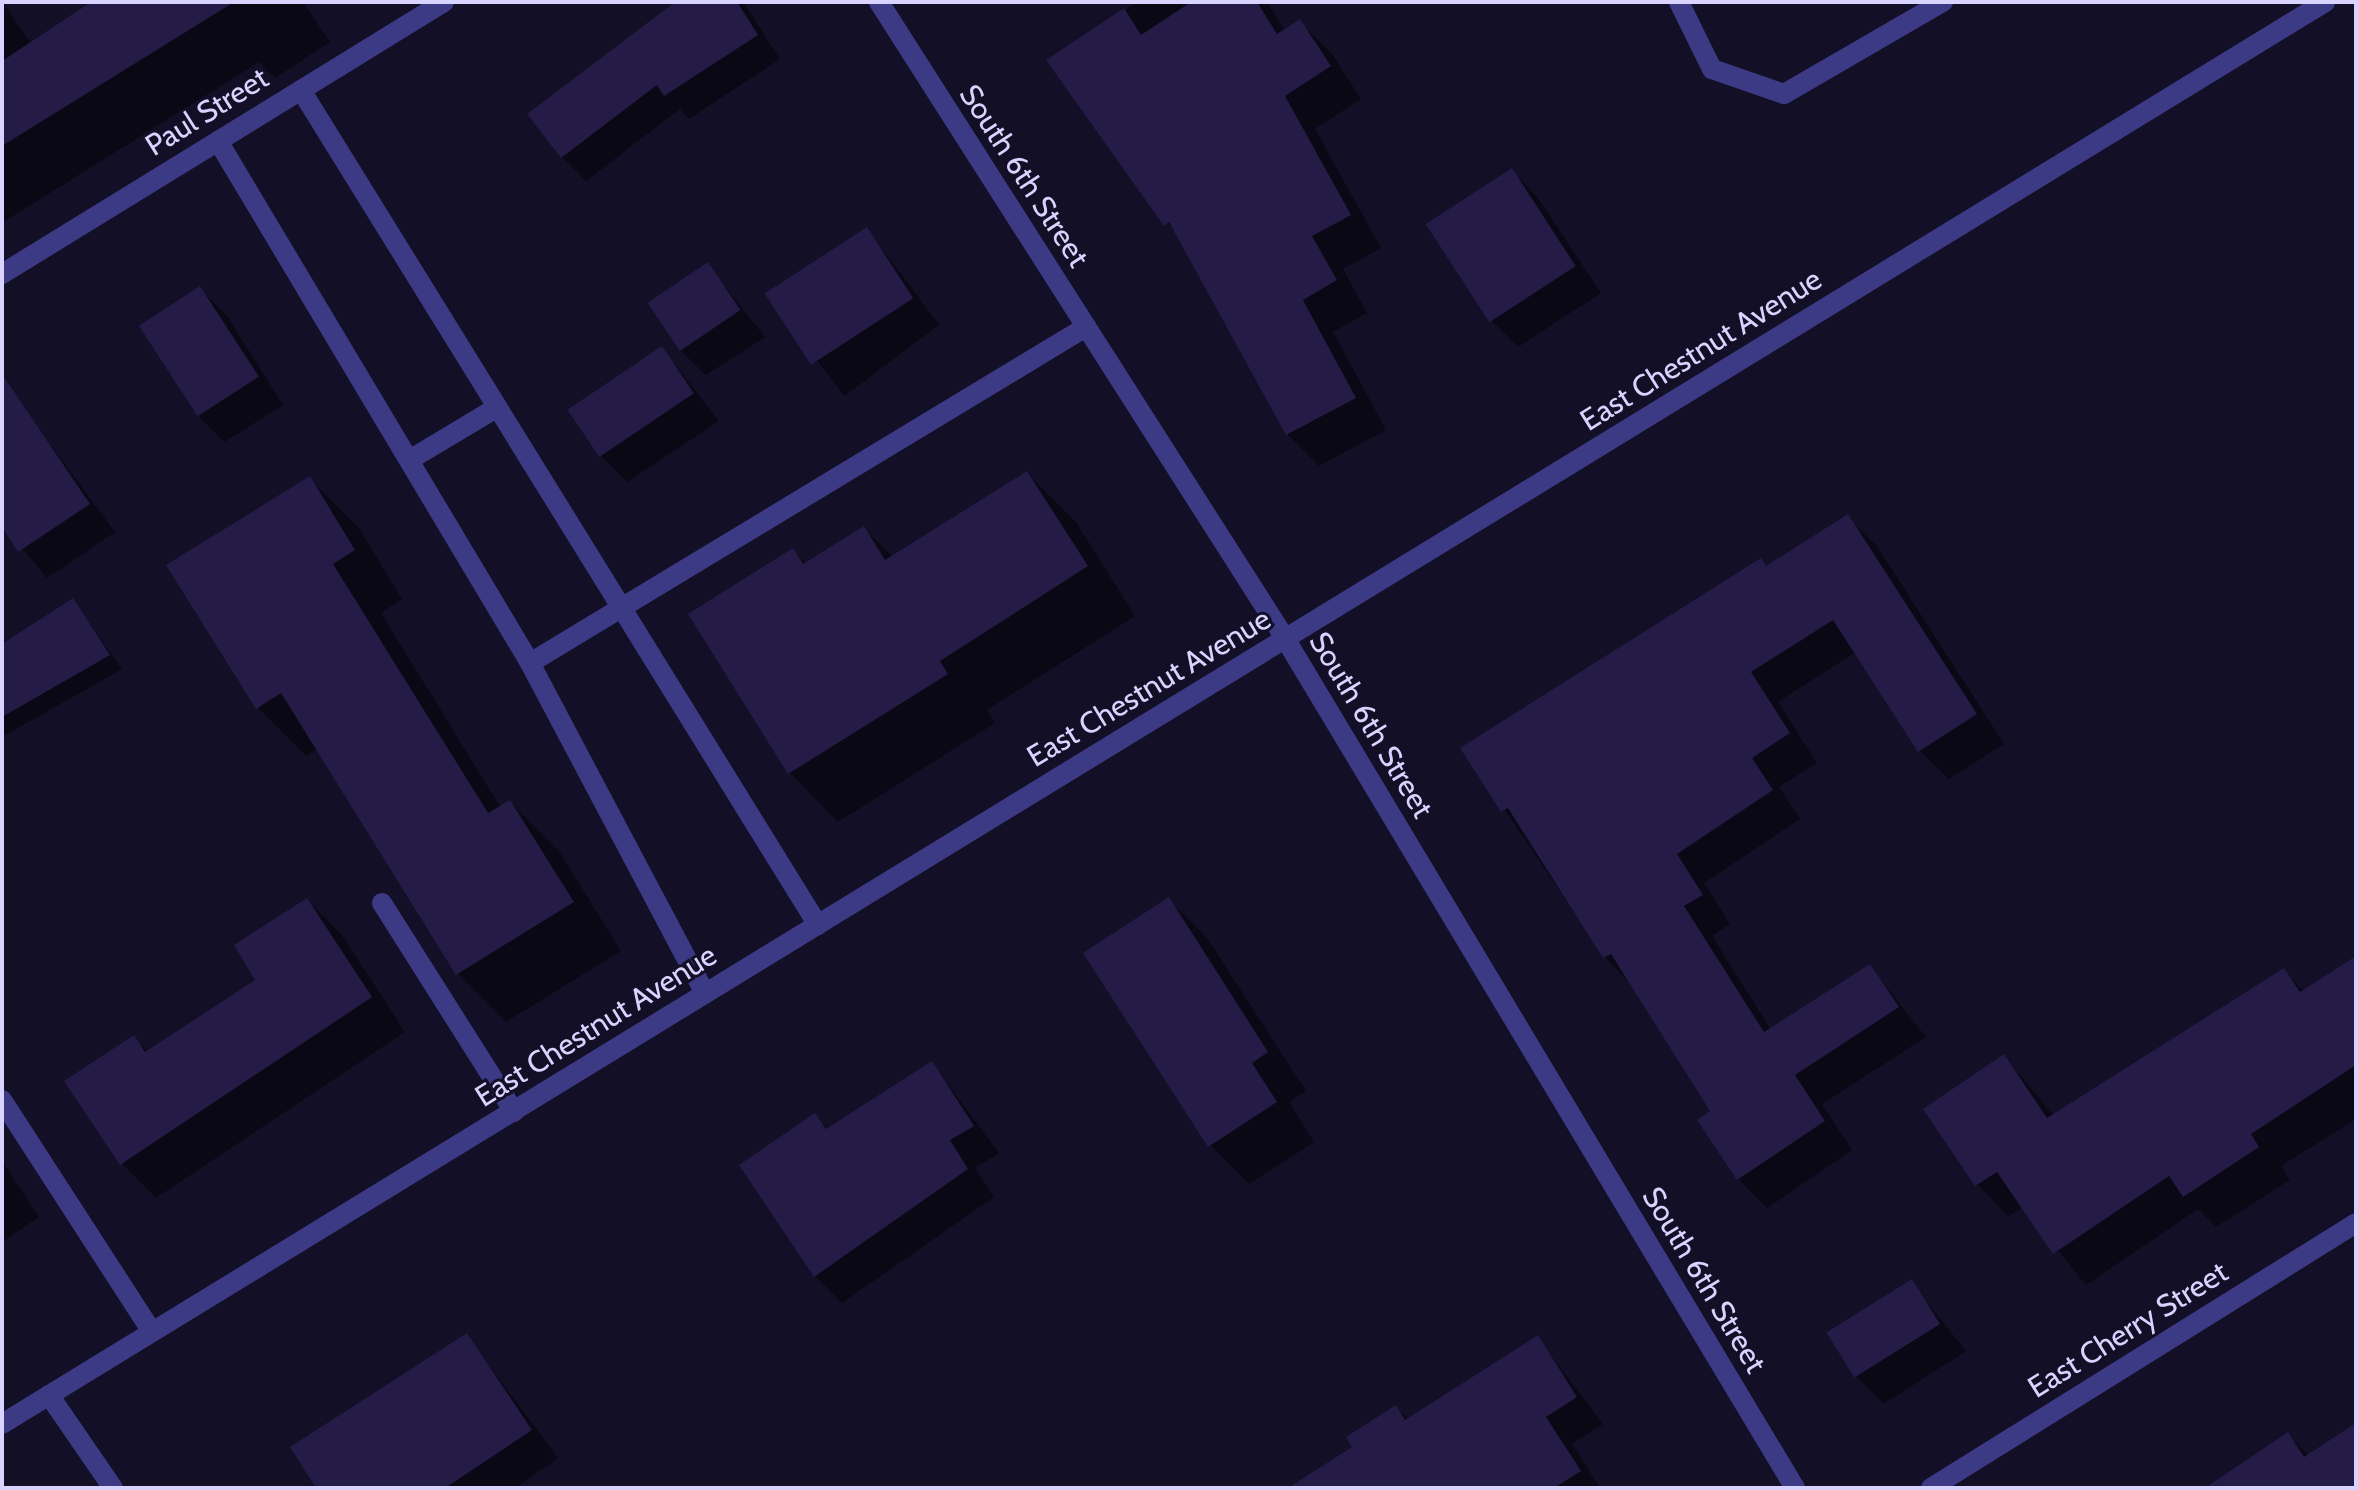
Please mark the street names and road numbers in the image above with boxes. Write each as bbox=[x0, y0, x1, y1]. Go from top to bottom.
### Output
street label: Paul Street bbox=[139, 60, 275, 164]
street label: South 6th Street bbox=[952, 78, 1096, 274]
street label: East Chestnut Avenue bbox=[1574, 261, 1828, 439]
street label: East Chestnut Avenue bbox=[1021, 601, 1277, 775]
street label: South 6th Street bbox=[1301, 626, 1441, 824]
street label: East Chestnut Avenue bbox=[469, 937, 723, 1115]
street label: South 6th Street bbox=[1634, 1181, 1774, 1379]
street label: East Cherry Street bbox=[2022, 1254, 2234, 1406]

